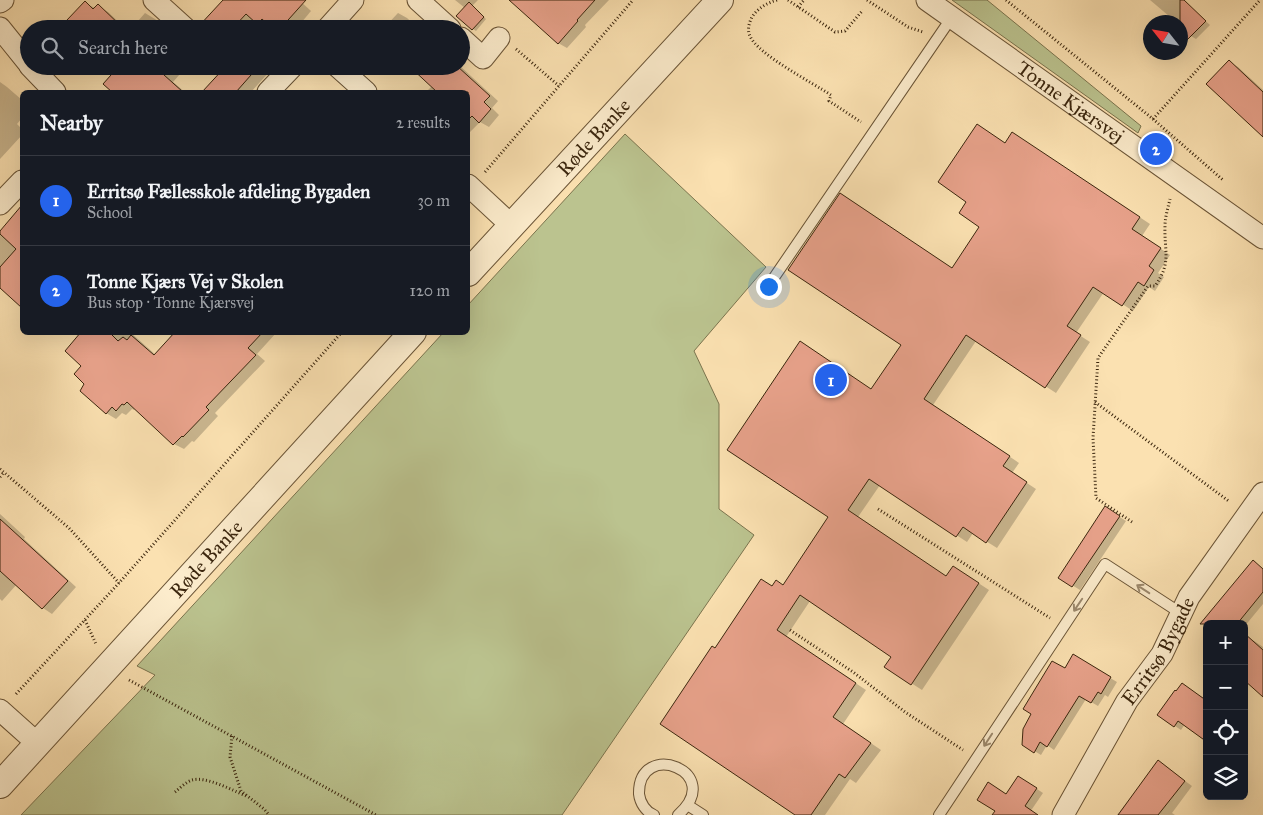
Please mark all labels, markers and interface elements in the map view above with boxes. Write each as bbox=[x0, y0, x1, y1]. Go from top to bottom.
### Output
north arrow bbox=[1143, 15, 1188, 60]
search box bbox=[20, 20, 470, 75]
icon: search bbox=[38, 34, 66, 62]
text: Search here bbox=[78, 36, 168, 59]
street label: Tonne Kjærsvej bbox=[1012, 56, 1129, 148]
street label: Røde Banke bbox=[552, 93, 635, 181]
text: Nearby bbox=[40, 110, 103, 136]
text: 2 results bbox=[396, 113, 450, 132]
pin: 2 bbox=[1140, 130, 1172, 168]
text: Erritsø Fællesskole afdeling Bygaden bbox=[87, 180, 370, 203]
text: 1 bbox=[53, 191, 59, 210]
text: 30 m bbox=[417, 191, 450, 210]
text: School bbox=[87, 203, 132, 222]
text: Tonne Kjærs Vej v Skolen bbox=[87, 270, 284, 293]
your location bbox=[756, 274, 782, 300]
text: 2 bbox=[52, 281, 60, 300]
text: 120 m bbox=[410, 281, 450, 300]
text: Bus stop · Tonne Kjærsvej bbox=[87, 293, 254, 312]
pin: 1 bbox=[815, 361, 847, 399]
street label: Røde Banke bbox=[165, 515, 248, 603]
one-way arrow bbox=[1136, 584, 1150, 594]
street label: Erritsø Bygade bbox=[1116, 593, 1199, 710]
one-way arrow bbox=[1072, 597, 1082, 611]
map controls bbox=[1203, 620, 1248, 800]
button: + bbox=[1203, 620, 1248, 665]
button: − bbox=[1203, 665, 1248, 710]
button: locate bbox=[1203, 710, 1248, 755]
one-way arrow bbox=[983, 733, 993, 747]
button: layers bbox=[1203, 755, 1248, 800]

